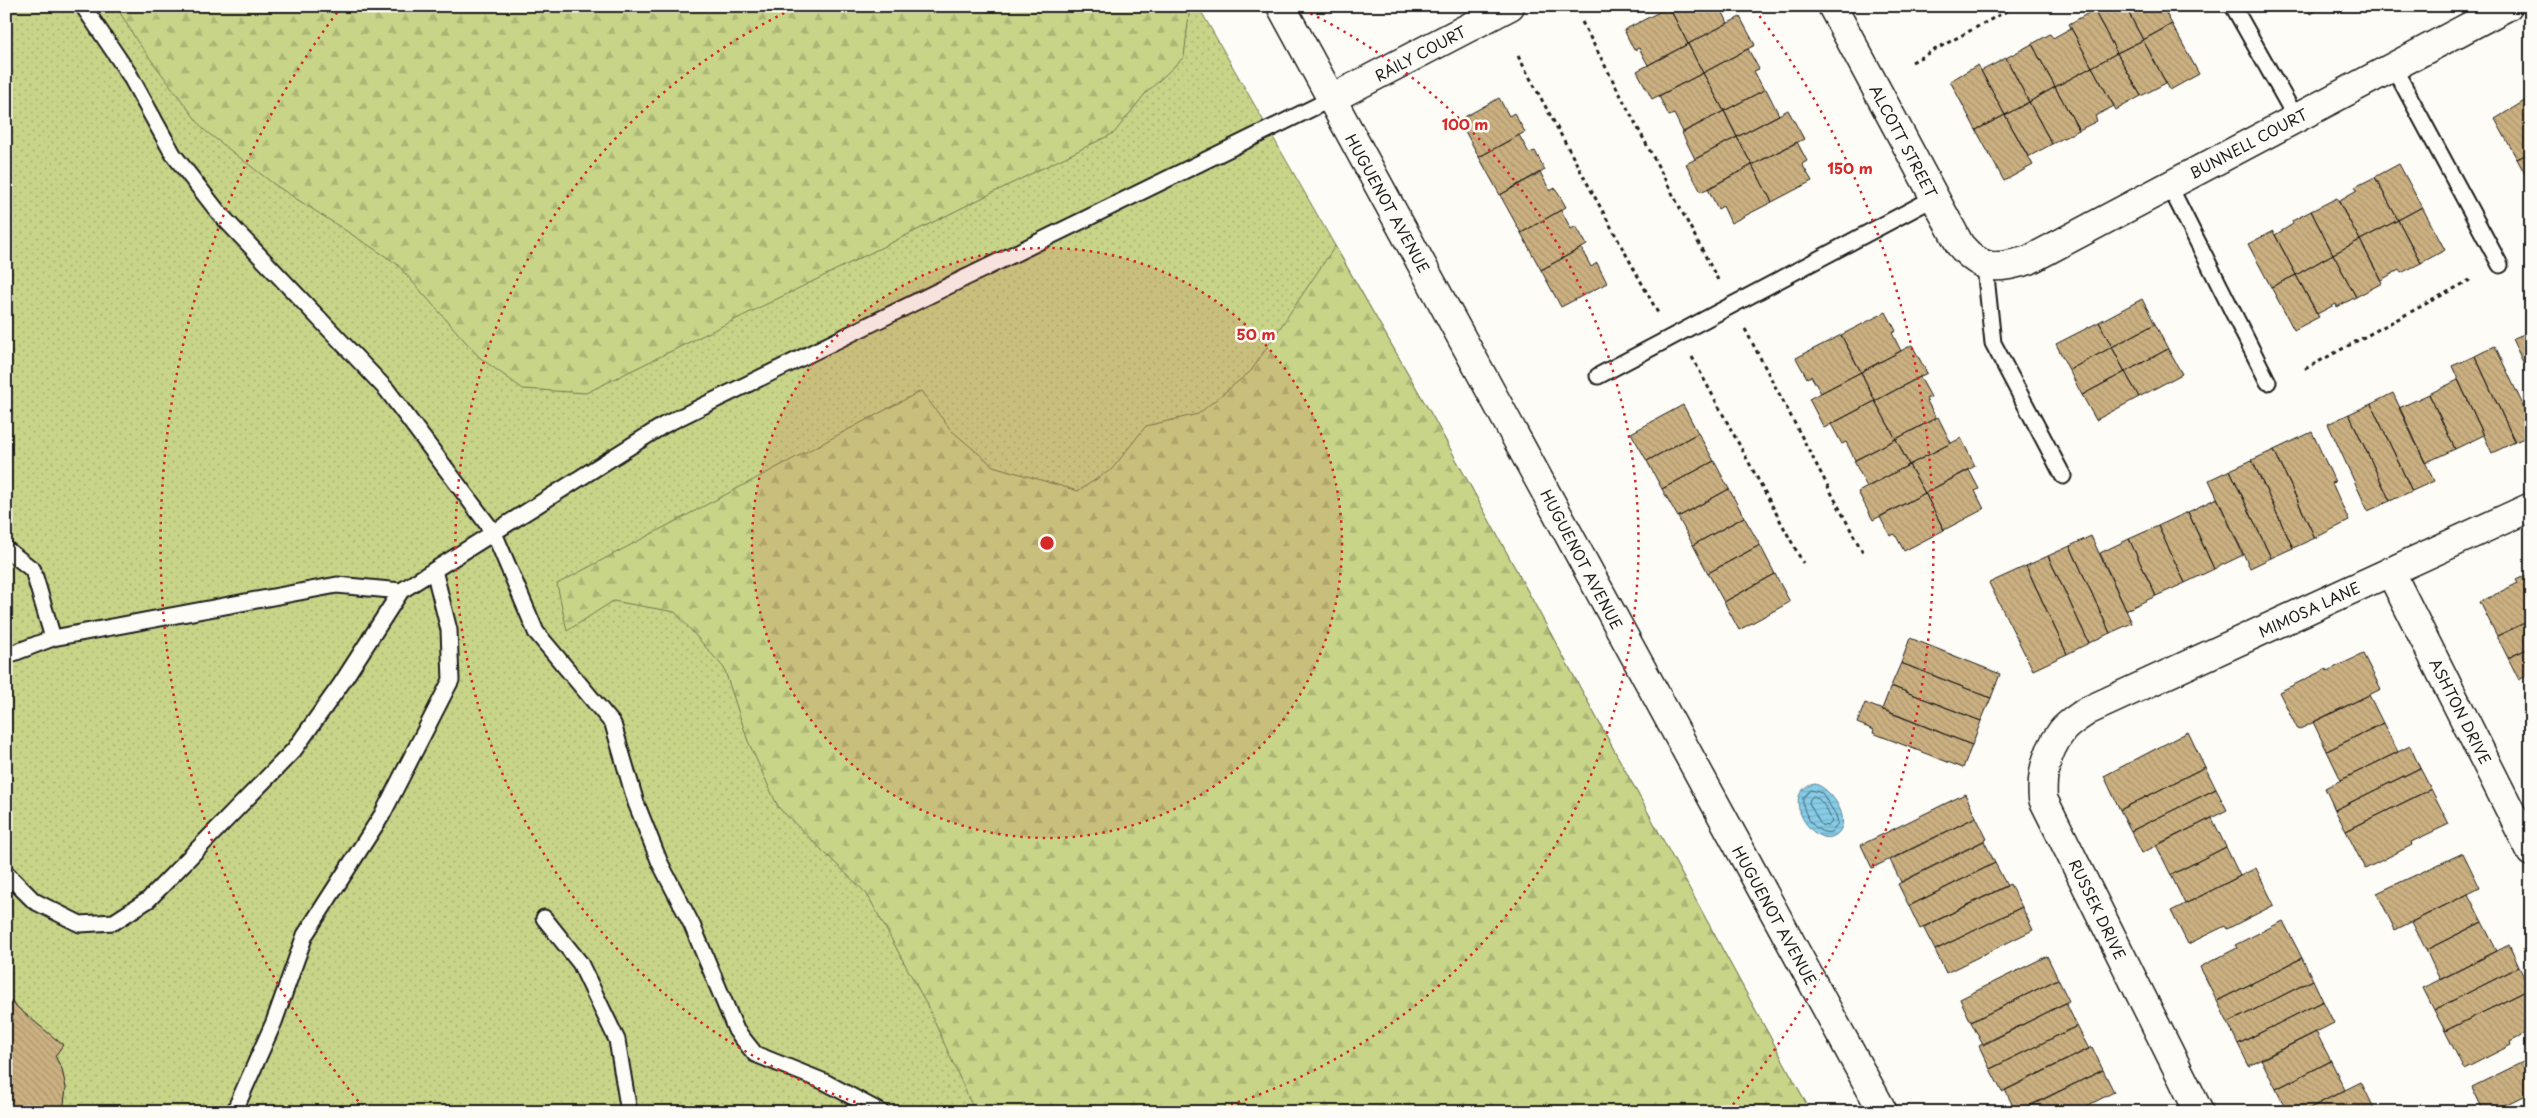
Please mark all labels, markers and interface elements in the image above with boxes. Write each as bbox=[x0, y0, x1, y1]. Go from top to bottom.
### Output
street label: RAILY COURT bbox=[1370, 19, 1470, 87]
street label: ALCOTT STREET bbox=[1864, 80, 1944, 202]
street label: BUNNELL COURT bbox=[2185, 102, 2312, 184]
text: 100 m bbox=[1442, 112, 1488, 135]
street label: HUGUENOT AVENUE bbox=[1340, 129, 1436, 277]
text: 150 m bbox=[1827, 156, 1873, 179]
text: 50 m bbox=[1237, 322, 1275, 345]
street label: HUGUENOT AVENUE bbox=[1535, 485, 1629, 633]
centre of rings bbox=[1038, 534, 1056, 552]
street label: MIMOSA LANE bbox=[2254, 575, 2364, 643]
street label: ASHTON DRIVE bbox=[2424, 654, 2498, 768]
street label: HUGUENOT AVENUE bbox=[1727, 841, 1823, 989]
street label: RUSSEK DRIVE bbox=[2064, 855, 2132, 963]

